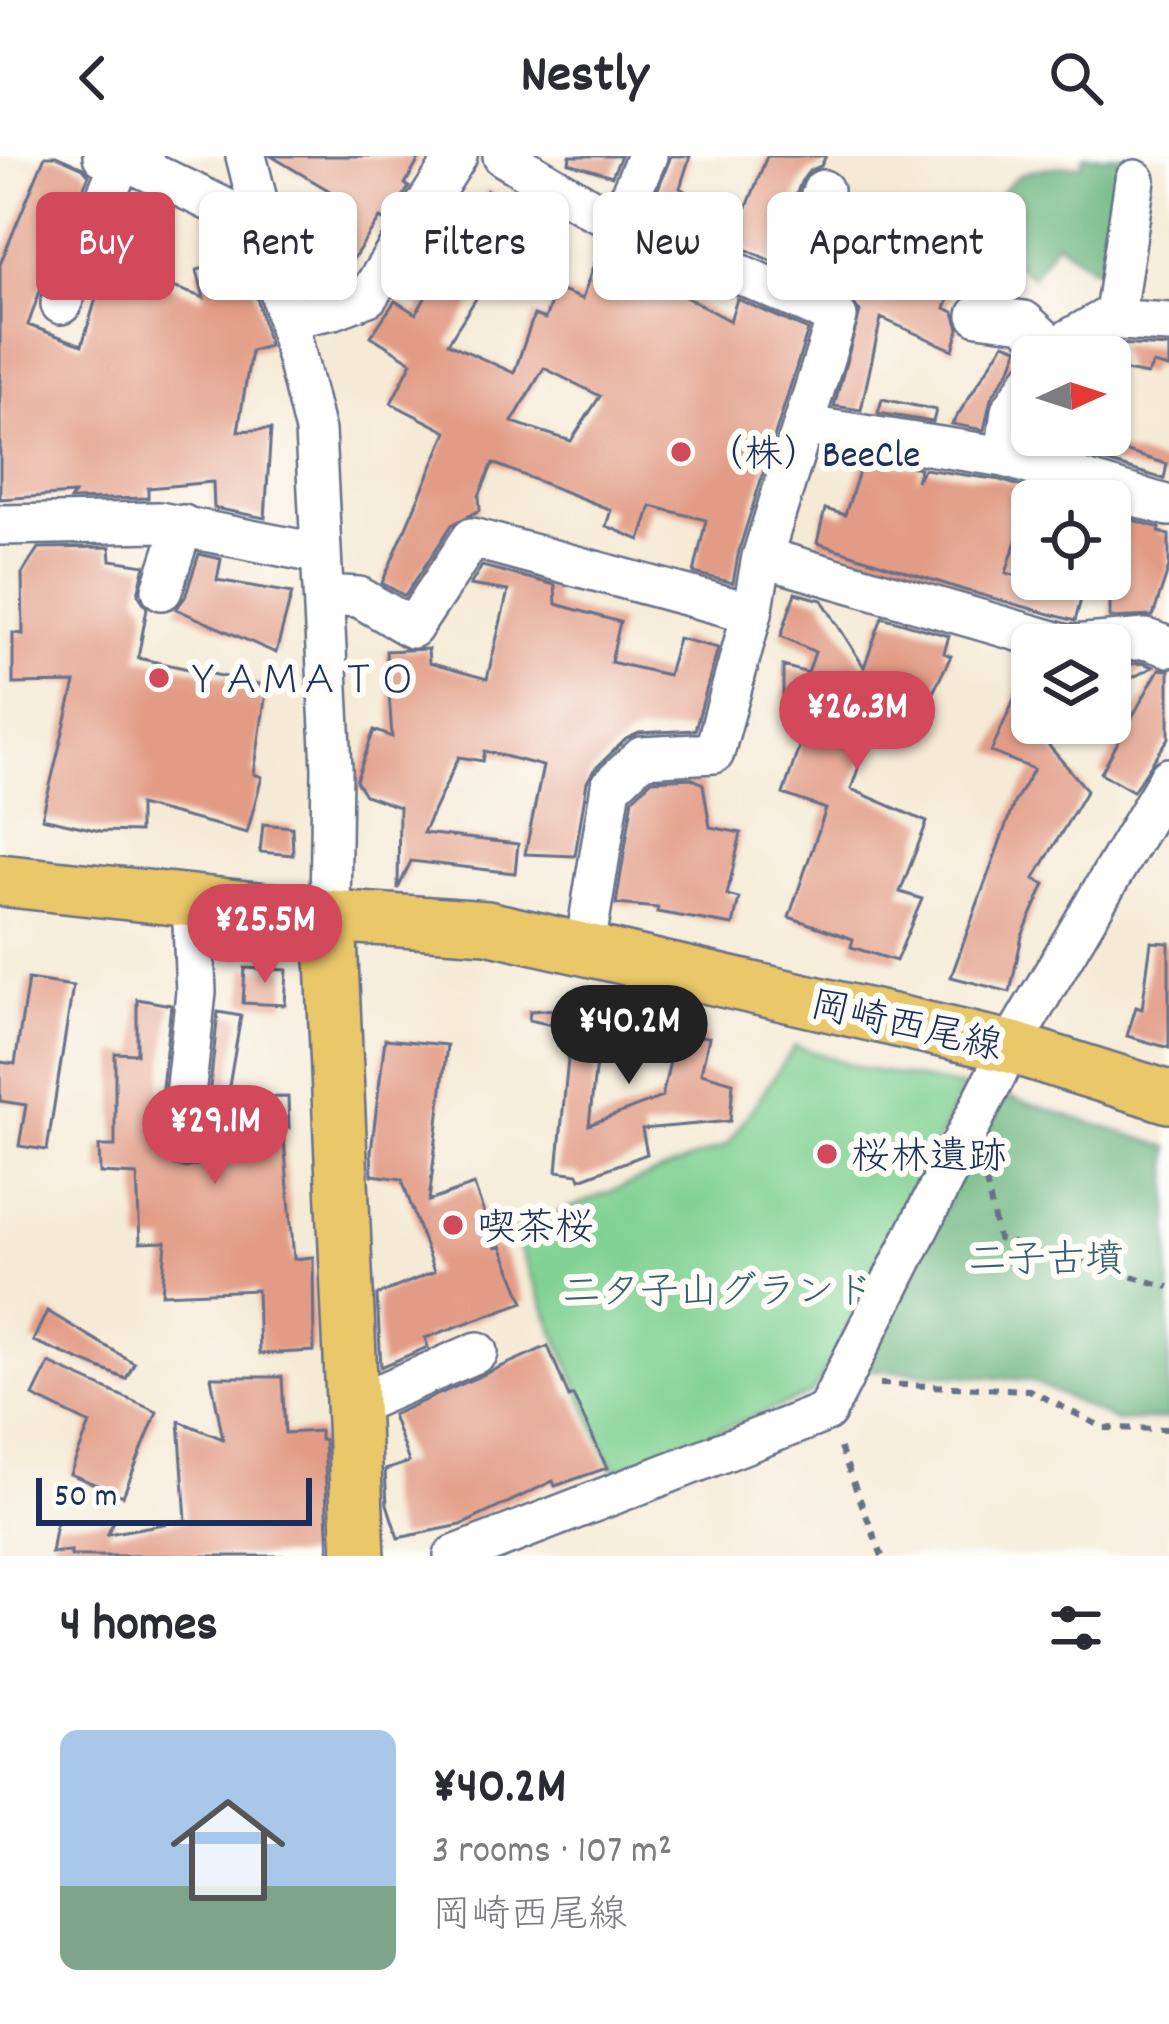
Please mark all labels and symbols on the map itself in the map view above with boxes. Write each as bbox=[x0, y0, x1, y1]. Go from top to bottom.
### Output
north arrow bbox=[1011, 336, 1131, 456]
place label: （株）BeeCle bbox=[705, 431, 921, 486]
marker: （株）BeeCle bbox=[668, 439, 694, 465]
place label: ＹＡＭＡＴＯ bbox=[183, 657, 417, 712]
marker: ＹＡＭＡＴＯ bbox=[146, 665, 172, 691]
pin: ¥26.3M bbox=[759, 671, 955, 773]
pin: ¥25.5M bbox=[167, 884, 363, 986]
street label: 岡崎西尾線 bbox=[804, 981, 1007, 1078]
pin: ¥40.2M bbox=[531, 985, 727, 1087]
pin: ¥29.1M bbox=[117, 1085, 313, 1187]
place label: 桜林遺跡 bbox=[851, 1133, 1007, 1188]
marker: 桜林遺跡 bbox=[814, 1141, 840, 1167]
place label: 喫茶桜 bbox=[477, 1204, 594, 1259]
marker: 喫茶桜 bbox=[440, 1212, 466, 1238]
park label: 二子古墳 bbox=[968, 1236, 1124, 1291]
park label: 二タ子山グランド bbox=[562, 1268, 874, 1323]
scale bar bbox=[36, 1472, 312, 1525]

